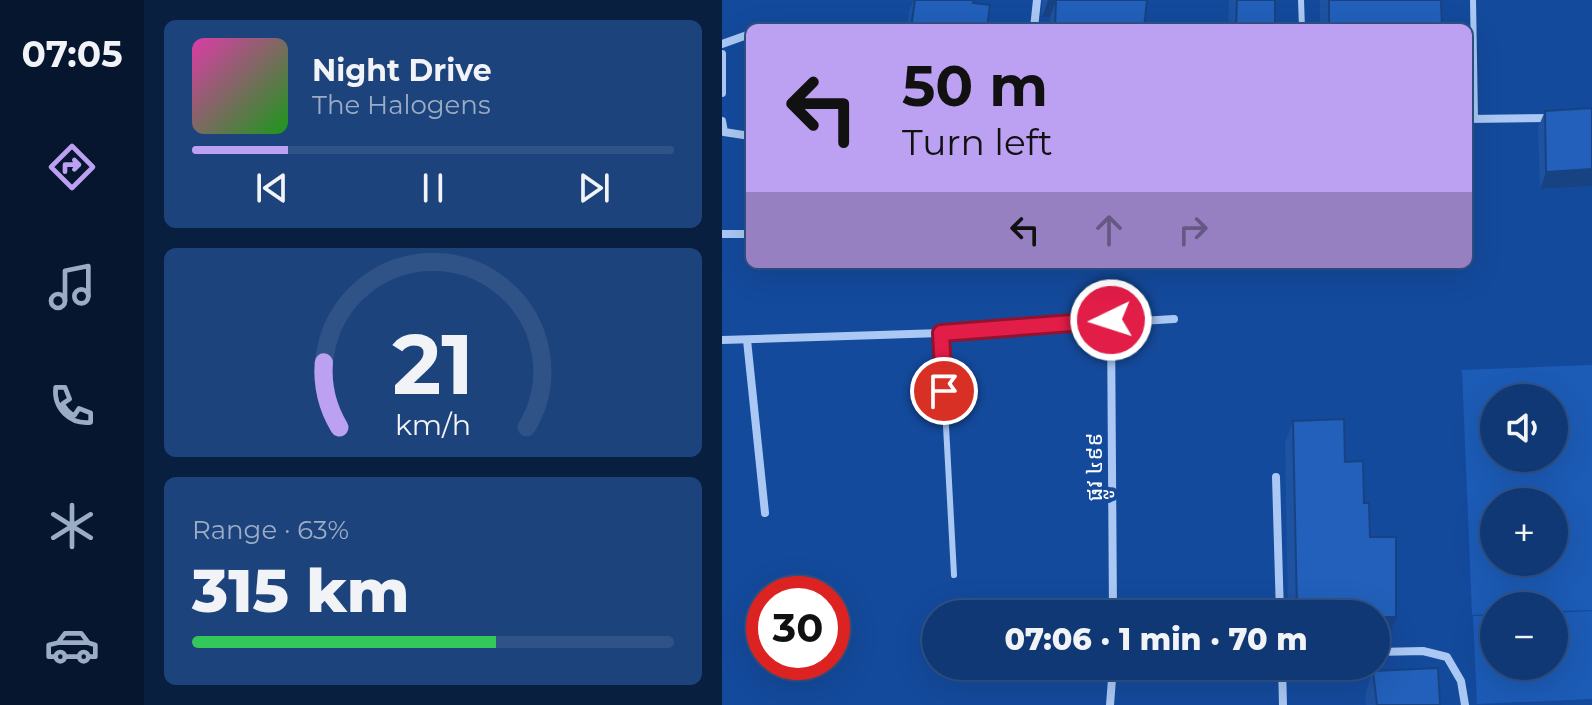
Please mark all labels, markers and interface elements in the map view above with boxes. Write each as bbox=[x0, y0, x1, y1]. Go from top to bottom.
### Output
text: 07:05 bbox=[21, 32, 123, 76]
text: Night Drive bbox=[312, 52, 492, 89]
text: 50 m bbox=[902, 52, 1048, 120]
icon: left bbox=[770, 56, 874, 160]
text: The Halogens bbox=[312, 89, 491, 121]
text: Turn left bbox=[902, 120, 1053, 164]
icon: directions bbox=[44, 139, 100, 195]
icon: previous bbox=[250, 166, 294, 210]
icon: pause bbox=[411, 166, 455, 210]
icon: next bbox=[572, 166, 616, 210]
icon: left bbox=[1003, 208, 1047, 252]
icon: ahead bbox=[1087, 208, 1131, 252]
icon: right bbox=[1171, 208, 1215, 252]
icon: music bbox=[44, 259, 100, 315]
position arrow bbox=[1069, 278, 1153, 362]
text: 21 bbox=[392, 313, 474, 415]
pin bbox=[910, 357, 978, 425]
icon: arrive bbox=[922, 369, 966, 413]
icon: phone bbox=[44, 378, 100, 434]
map controls bbox=[1480, 384, 1568, 680]
button: sound bbox=[1480, 384, 1568, 472]
text: km/h bbox=[395, 408, 471, 443]
street label: ផ្លូវ ៤៩៩ bbox=[1081, 433, 1115, 501]
button: + bbox=[1480, 488, 1568, 576]
icon: climate bbox=[44, 498, 100, 554]
text: Range · 63% bbox=[192, 514, 349, 546]
text: 315 km bbox=[192, 554, 410, 627]
speed limit sign: 30 bbox=[746, 576, 850, 680]
button: − bbox=[1480, 592, 1568, 680]
icon: car bbox=[44, 617, 100, 673]
text: 07:06 · 1 min · 70 m bbox=[1004, 621, 1308, 658]

